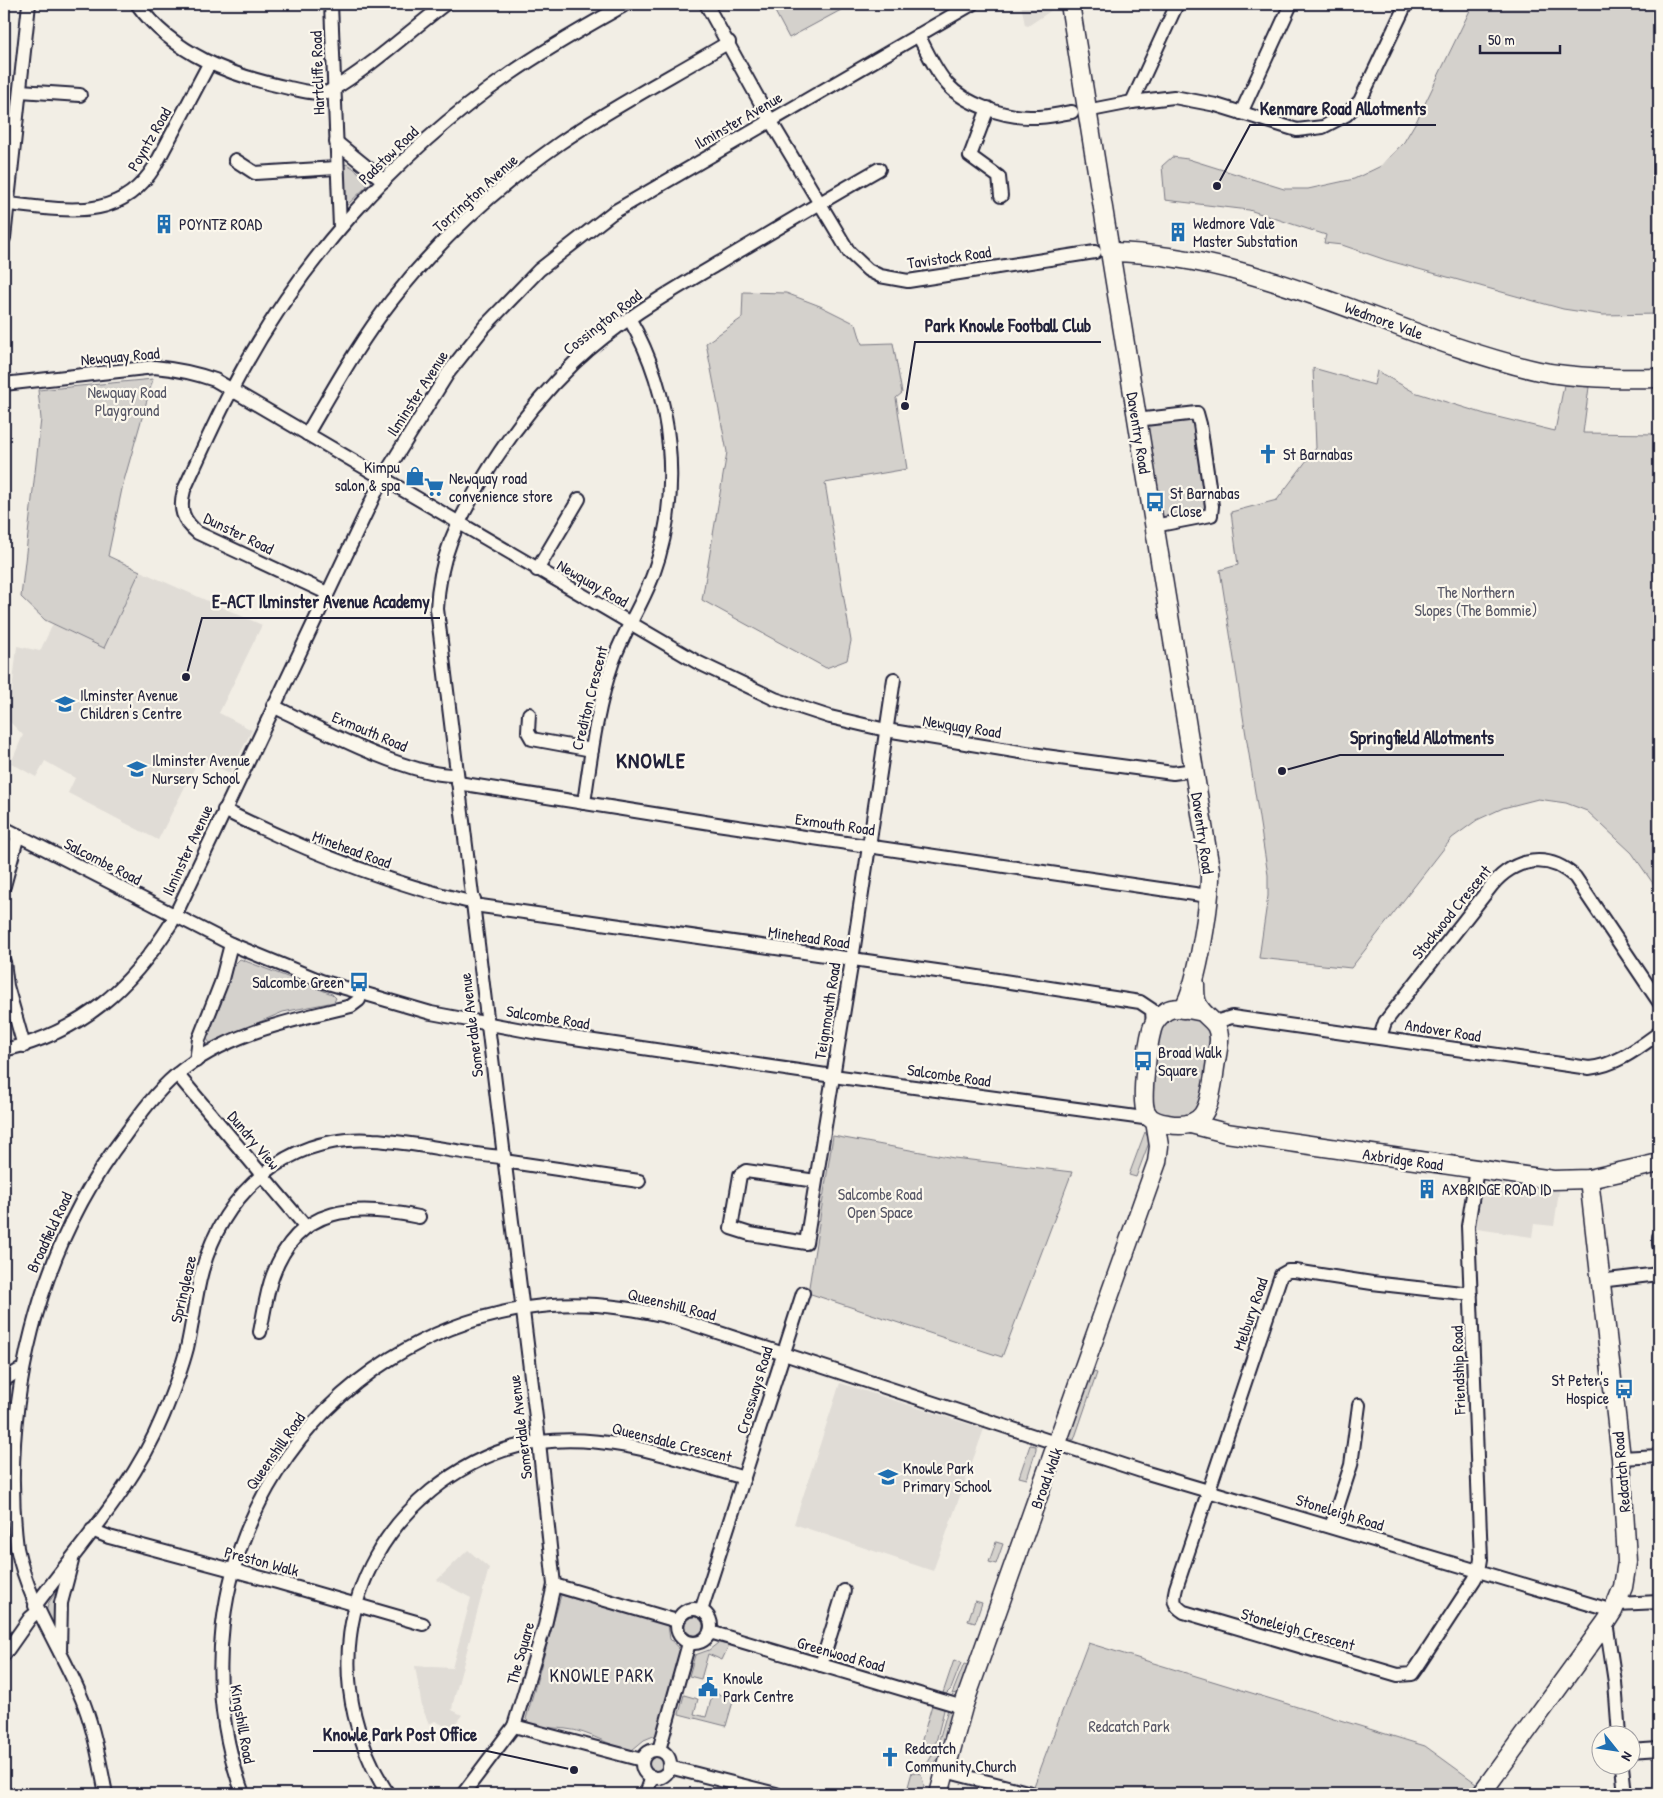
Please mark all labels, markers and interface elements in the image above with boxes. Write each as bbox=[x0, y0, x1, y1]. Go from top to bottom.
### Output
scale bar bbox=[1480, 22, 1560, 54]
text: 50 m bbox=[1488, 29, 1515, 50]
street label: Hartcliffe Road bbox=[305, 31, 329, 115]
street label: Ilminster Avenue bbox=[690, 86, 787, 154]
callout: Kenmare Road Allotments bbox=[1250, 92, 1436, 125]
text: Kenmare Road Allotments bbox=[1260, 96, 1426, 121]
street label: Poyntz Road bbox=[122, 103, 176, 175]
street label: Padstow Road bbox=[353, 121, 423, 189]
street label: Torrington Avenue bbox=[428, 148, 523, 237]
place label: Wedmore Vale Master Substation bbox=[1193, 212, 1298, 252]
building icon: POYNTZ ROAD bbox=[153, 213, 175, 235]
place label: POYNTZ ROAD bbox=[179, 213, 262, 235]
building icon: Wedmore Vale Master Substation bbox=[1167, 221, 1189, 243]
street label: Tavistock Road bbox=[906, 240, 992, 274]
street label: Cossington Road bbox=[558, 284, 646, 360]
street label: Wedmore Vale bbox=[1342, 296, 1427, 345]
callout: Park Knowle Football Club bbox=[915, 309, 1101, 342]
text: Park Knowle Football Club bbox=[925, 313, 1092, 338]
street label: Newquay Road bbox=[80, 342, 160, 370]
street label: Ilminster Avenue bbox=[381, 345, 453, 440]
park label: Newquay Road Playground bbox=[87, 381, 167, 421]
street label: Daventry Road bbox=[1122, 391, 1156, 475]
church icon: St Barnabas bbox=[1257, 443, 1279, 465]
place label: St Barnabas bbox=[1283, 443, 1353, 465]
place label: Kimpu salon & spa bbox=[335, 456, 401, 496]
shop icon: Kimpu salon & spa bbox=[404, 465, 426, 487]
place label: Newquay road convenience store bbox=[449, 467, 554, 507]
supermarket icon: Newquay road convenience store bbox=[423, 476, 445, 498]
place label: St Barnabas Close bbox=[1170, 482, 1240, 522]
bus stop icon: St Barnabas Close bbox=[1144, 491, 1166, 513]
street label: Dunster Road bbox=[200, 507, 278, 559]
street label: Newquay Road bbox=[553, 554, 633, 612]
park label: The Northern Slopes (The Bommie) bbox=[1415, 581, 1537, 621]
callout: E-ACT Ilminster Avenue Academy bbox=[202, 585, 440, 618]
text: E-ACT Ilminster Avenue Academy bbox=[212, 589, 430, 615]
street label: Crediton Crescent bbox=[565, 643, 613, 752]
place label: Ilminster Avenue Children's Centre bbox=[80, 684, 183, 724]
school or university icon: Ilminster Avenue Children's Centre bbox=[54, 693, 76, 715]
street label: Exmouth Road bbox=[329, 705, 411, 757]
street label: Newquay Road bbox=[921, 709, 1003, 743]
callout: Springfield Allotments bbox=[1340, 722, 1504, 755]
text: Springfield Allotments bbox=[1350, 725, 1494, 751]
district label: KNOWLE bbox=[616, 746, 686, 775]
place label: Ilminster Avenue Nursery School bbox=[152, 749, 251, 789]
school or university icon: Ilminster Avenue Nursery School bbox=[126, 758, 148, 780]
street label: Daventry Road bbox=[1186, 791, 1220, 875]
street label: Ilminster Avenue bbox=[156, 800, 218, 899]
street label: Exmouth Road bbox=[794, 808, 876, 840]
street label: Minehead Road bbox=[310, 825, 394, 873]
street label: Salcombe Road bbox=[60, 832, 146, 890]
street label: Stockwood Crescent bbox=[1406, 860, 1496, 964]
street label: Minehead Road bbox=[767, 920, 851, 954]
street label: Teignmouth Road bbox=[808, 961, 846, 1061]
place label: Salcombe Green bbox=[252, 971, 344, 993]
bus stop icon: Salcombe Green bbox=[348, 971, 370, 993]
street label: Somerdale Avenue bbox=[454, 971, 488, 1078]
street label: Salcombe Road bbox=[505, 1000, 591, 1034]
street label: Andover Road bbox=[1403, 1013, 1483, 1047]
place label: Broad Walk Square bbox=[1158, 1041, 1222, 1081]
bus stop icon: Broad Walk Square bbox=[1132, 1050, 1154, 1072]
street label: Salcombe Road bbox=[906, 1058, 992, 1092]
street label: Dundry View bbox=[223, 1106, 285, 1174]
street label: Axbridge Road bbox=[1361, 1142, 1445, 1176]
building icon: AXBRIDGE ROAD ID bbox=[1416, 1178, 1438, 1200]
place label: AXBRIDGE ROAD ID bbox=[1442, 1178, 1552, 1200]
park label: Salcombe Road Open Space bbox=[838, 1183, 922, 1223]
street label: Broadfield Road bbox=[21, 1188, 77, 1276]
street label: Springleaze bbox=[165, 1253, 202, 1325]
street label: Melbury Road bbox=[1227, 1275, 1273, 1353]
street label: Queenshill Road bbox=[626, 1282, 718, 1326]
street label: Friendship Road bbox=[1445, 1325, 1471, 1416]
street label: Crossways Road bbox=[730, 1344, 778, 1436]
place label: St Peter's Hospice bbox=[1552, 1369, 1610, 1409]
street label: Somerdale Avenue bbox=[503, 1373, 537, 1480]
bus stop icon: St Peter's Hospice bbox=[1613, 1378, 1635, 1400]
street label: Queenshill Road bbox=[240, 1408, 310, 1494]
street label: Queensdale Crescent bbox=[610, 1416, 735, 1468]
street label: Redcatch Road bbox=[1607, 1431, 1635, 1513]
street label: Broad Walk bbox=[1025, 1444, 1067, 1512]
place label: Knowle Park Primary School bbox=[903, 1457, 992, 1497]
school or university icon: Knowle Park Primary School bbox=[877, 1466, 899, 1488]
street label: Stoneleigh Road bbox=[1293, 1488, 1387, 1536]
street label: Preston Walk bbox=[222, 1541, 302, 1582]
street label: Stoneleigh Crescent bbox=[1239, 1602, 1358, 1656]
street label: The Square bbox=[501, 1619, 540, 1687]
street label: Greenwood Road bbox=[795, 1631, 887, 1677]
district label: KNOWLE PARK bbox=[550, 1663, 654, 1688]
place label: Knowle Park Centre bbox=[723, 1667, 794, 1707]
public building icon: Knowle Park Centre bbox=[697, 1676, 719, 1698]
street label: Kingshill Road bbox=[225, 1683, 261, 1765]
park label: Redcatch Park bbox=[1088, 1715, 1170, 1737]
callout: Knowle Park Post Office bbox=[313, 1718, 487, 1751]
text: Knowle Park Post Office bbox=[323, 1722, 478, 1747]
north arrow bbox=[1590, 1726, 1640, 1776]
place label: Redcatch Community Church bbox=[905, 1737, 1016, 1777]
church icon: Redcatch Community Church bbox=[879, 1746, 901, 1768]
text: N bbox=[1617, 1749, 1638, 1765]

